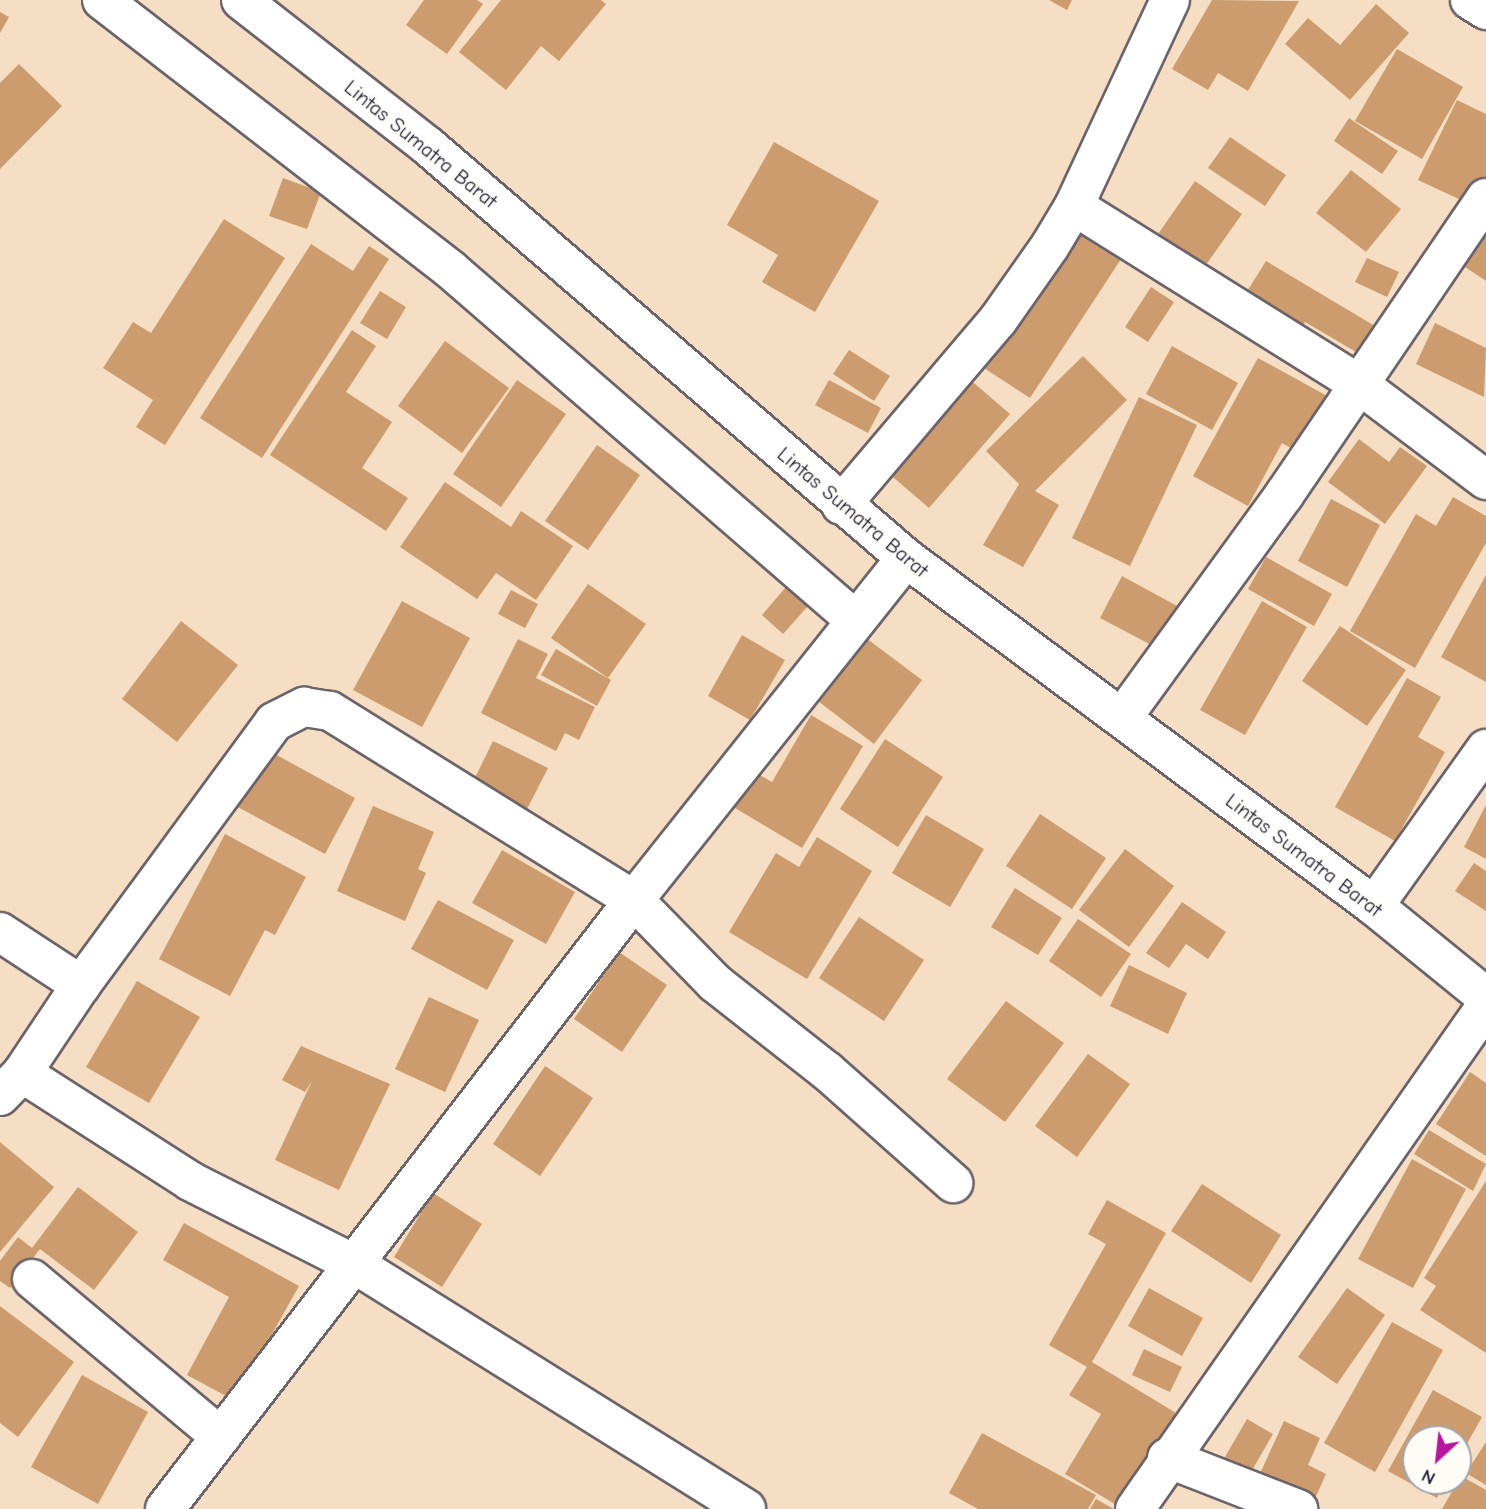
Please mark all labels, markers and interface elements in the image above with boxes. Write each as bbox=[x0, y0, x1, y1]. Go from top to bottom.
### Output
street label: Lintas Sumatra Barat bbox=[339, 74, 503, 214]
street label: Lintas Sumatra Barat bbox=[772, 441, 934, 583]
street label: Lintas Sumatra Barat bbox=[1221, 788, 1387, 922]
north arrow bbox=[1402, 1425, 1472, 1495]
text: N bbox=[1418, 1464, 1439, 1490]

